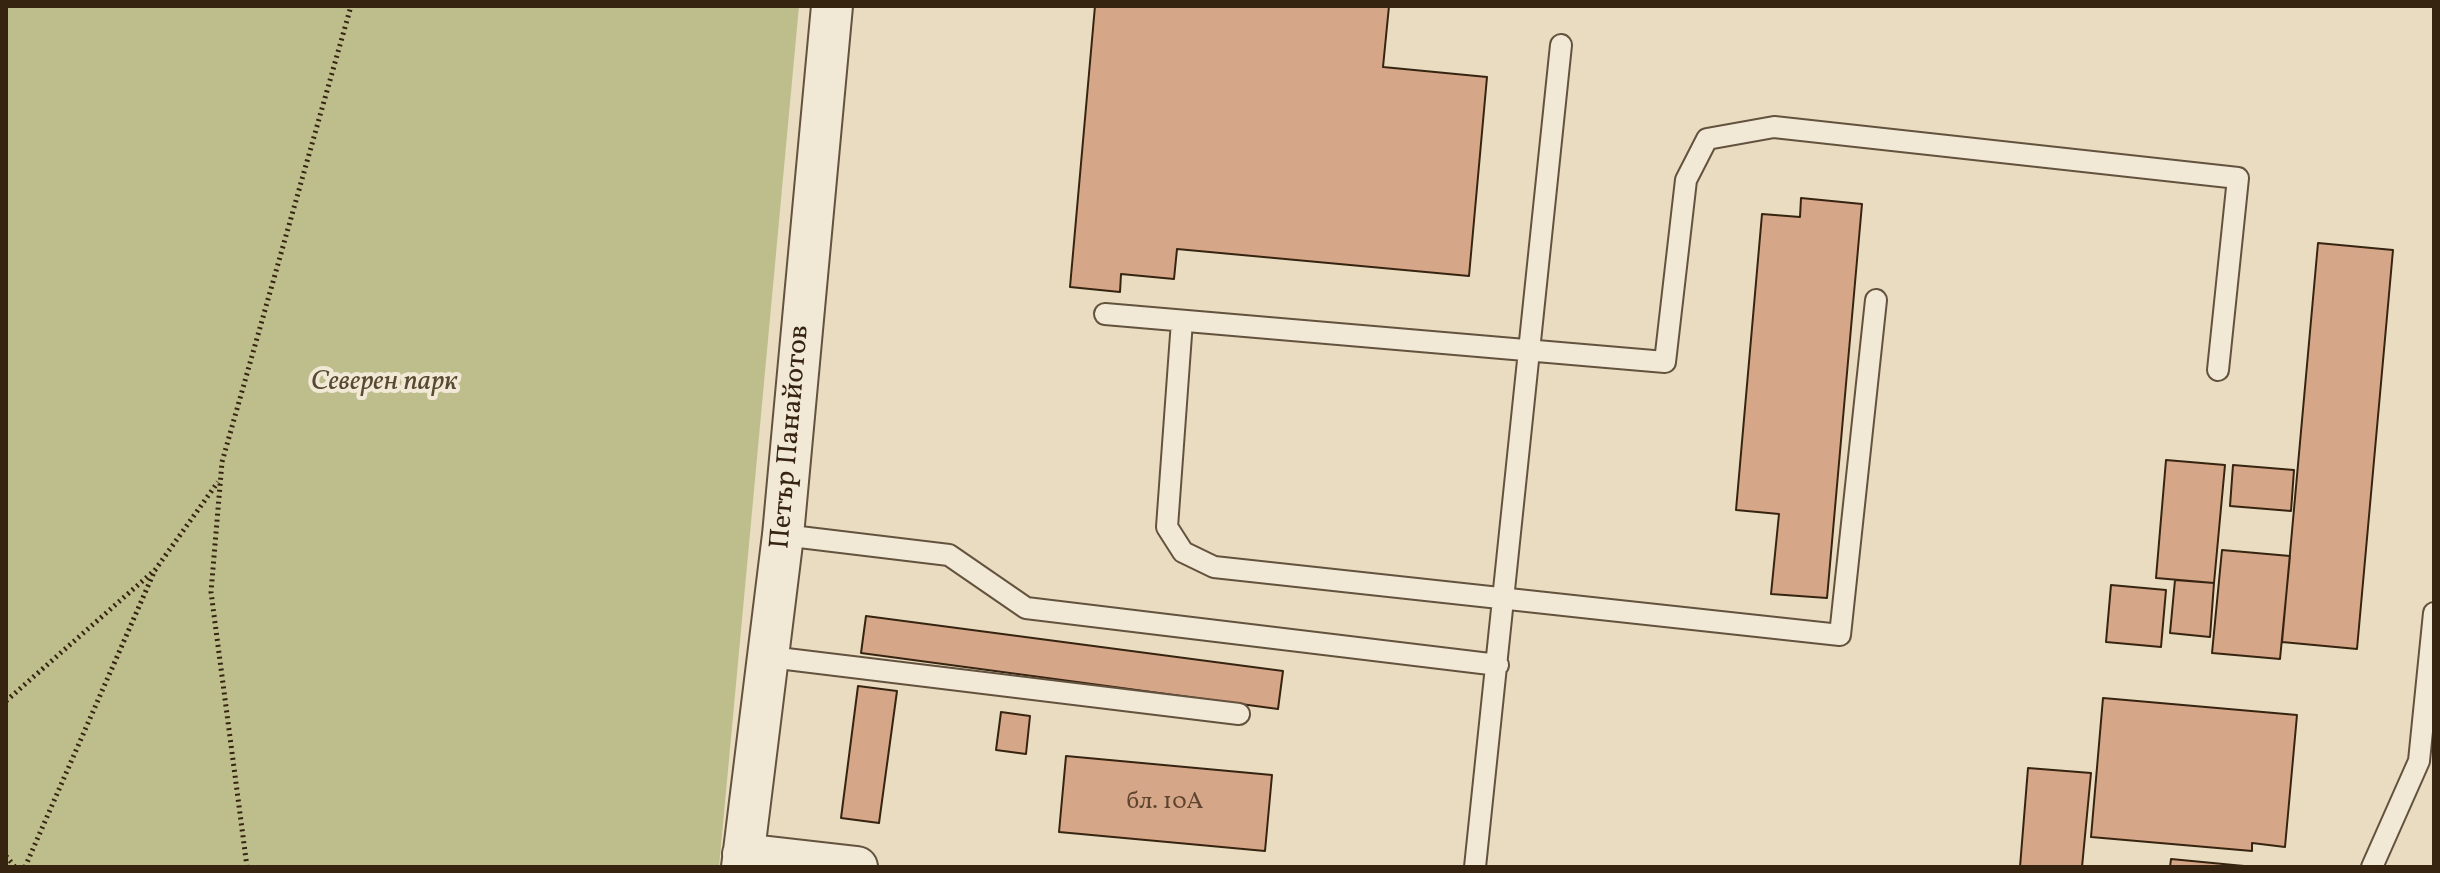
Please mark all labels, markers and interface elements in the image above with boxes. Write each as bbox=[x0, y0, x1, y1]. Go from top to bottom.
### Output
street label: Петър Панайотов bbox=[765, 324, 819, 550]
park label: Северен парк bbox=[311, 367, 457, 401]
house number: бл. 10А bbox=[1127, 790, 1203, 818]

